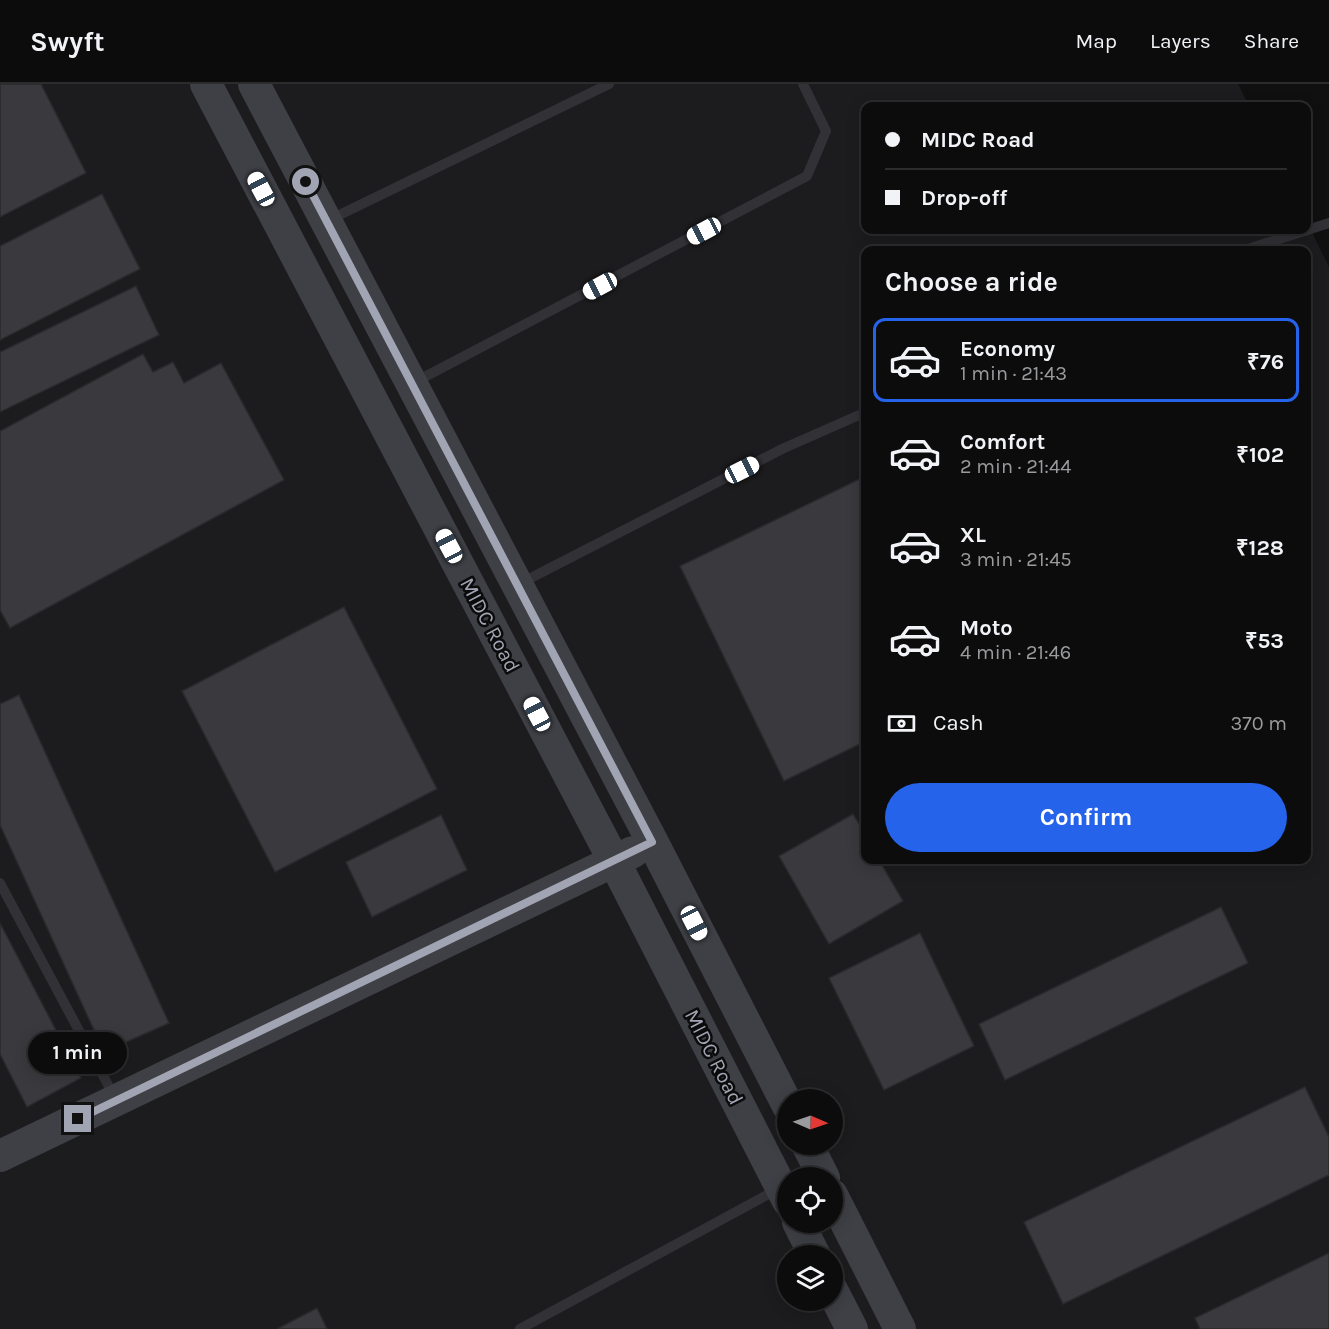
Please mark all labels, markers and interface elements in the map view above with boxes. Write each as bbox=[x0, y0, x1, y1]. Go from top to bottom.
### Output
text: Swyft bbox=[30, 25, 105, 58]
text: Map bbox=[1075, 29, 1117, 53]
text: Layers bbox=[1150, 29, 1211, 53]
text: Share bbox=[1244, 29, 1299, 53]
text: MIDC Road bbox=[921, 127, 1035, 153]
route start bbox=[292, 168, 319, 195]
car bbox=[245, 169, 277, 209]
text: Drop-off bbox=[921, 185, 1007, 211]
car bbox=[684, 215, 724, 247]
text: Choose a ride bbox=[885, 266, 1058, 298]
car bbox=[580, 270, 620, 302]
icon: car bbox=[888, 333, 942, 387]
text: Economy bbox=[960, 336, 1055, 362]
text: ₹76 bbox=[1247, 349, 1284, 375]
text: 1 min · 21:43 bbox=[960, 362, 1067, 385]
icon: car bbox=[888, 426, 942, 480]
text: Comfort bbox=[960, 429, 1045, 455]
text: ₹102 bbox=[1236, 442, 1284, 468]
car bbox=[722, 454, 762, 486]
text: 2 min · 21:44 bbox=[960, 455, 1071, 478]
icon: car bbox=[888, 519, 942, 573]
text: XL bbox=[960, 522, 986, 548]
car bbox=[433, 526, 465, 566]
text: ₹128 bbox=[1236, 535, 1284, 561]
text: 3 min · 21:45 bbox=[960, 548, 1072, 571]
street label: MIDC Road bbox=[455, 574, 525, 676]
icon: car bbox=[888, 612, 942, 666]
text: Moto bbox=[960, 615, 1013, 641]
text: ₹53 bbox=[1245, 628, 1284, 654]
text: 4 min · 21:46 bbox=[960, 641, 1071, 664]
car bbox=[521, 694, 553, 734]
icon: cash bbox=[885, 707, 918, 740]
text: Cash bbox=[933, 710, 983, 736]
text: 370 m bbox=[1230, 712, 1287, 735]
button: Confirm bbox=[885, 783, 1287, 852]
car bbox=[678, 903, 710, 943]
street label: MIDC Road bbox=[680, 1005, 748, 1109]
callout: 1 min bbox=[28, 1032, 128, 1074]
text: 1 min bbox=[52, 1041, 103, 1064]
north arrow bbox=[777, 1089, 843, 1155]
map controls bbox=[777, 1089, 843, 1311]
route end bbox=[64, 1105, 91, 1132]
button: locate bbox=[777, 1167, 843, 1233]
button: layers bbox=[777, 1245, 843, 1311]

